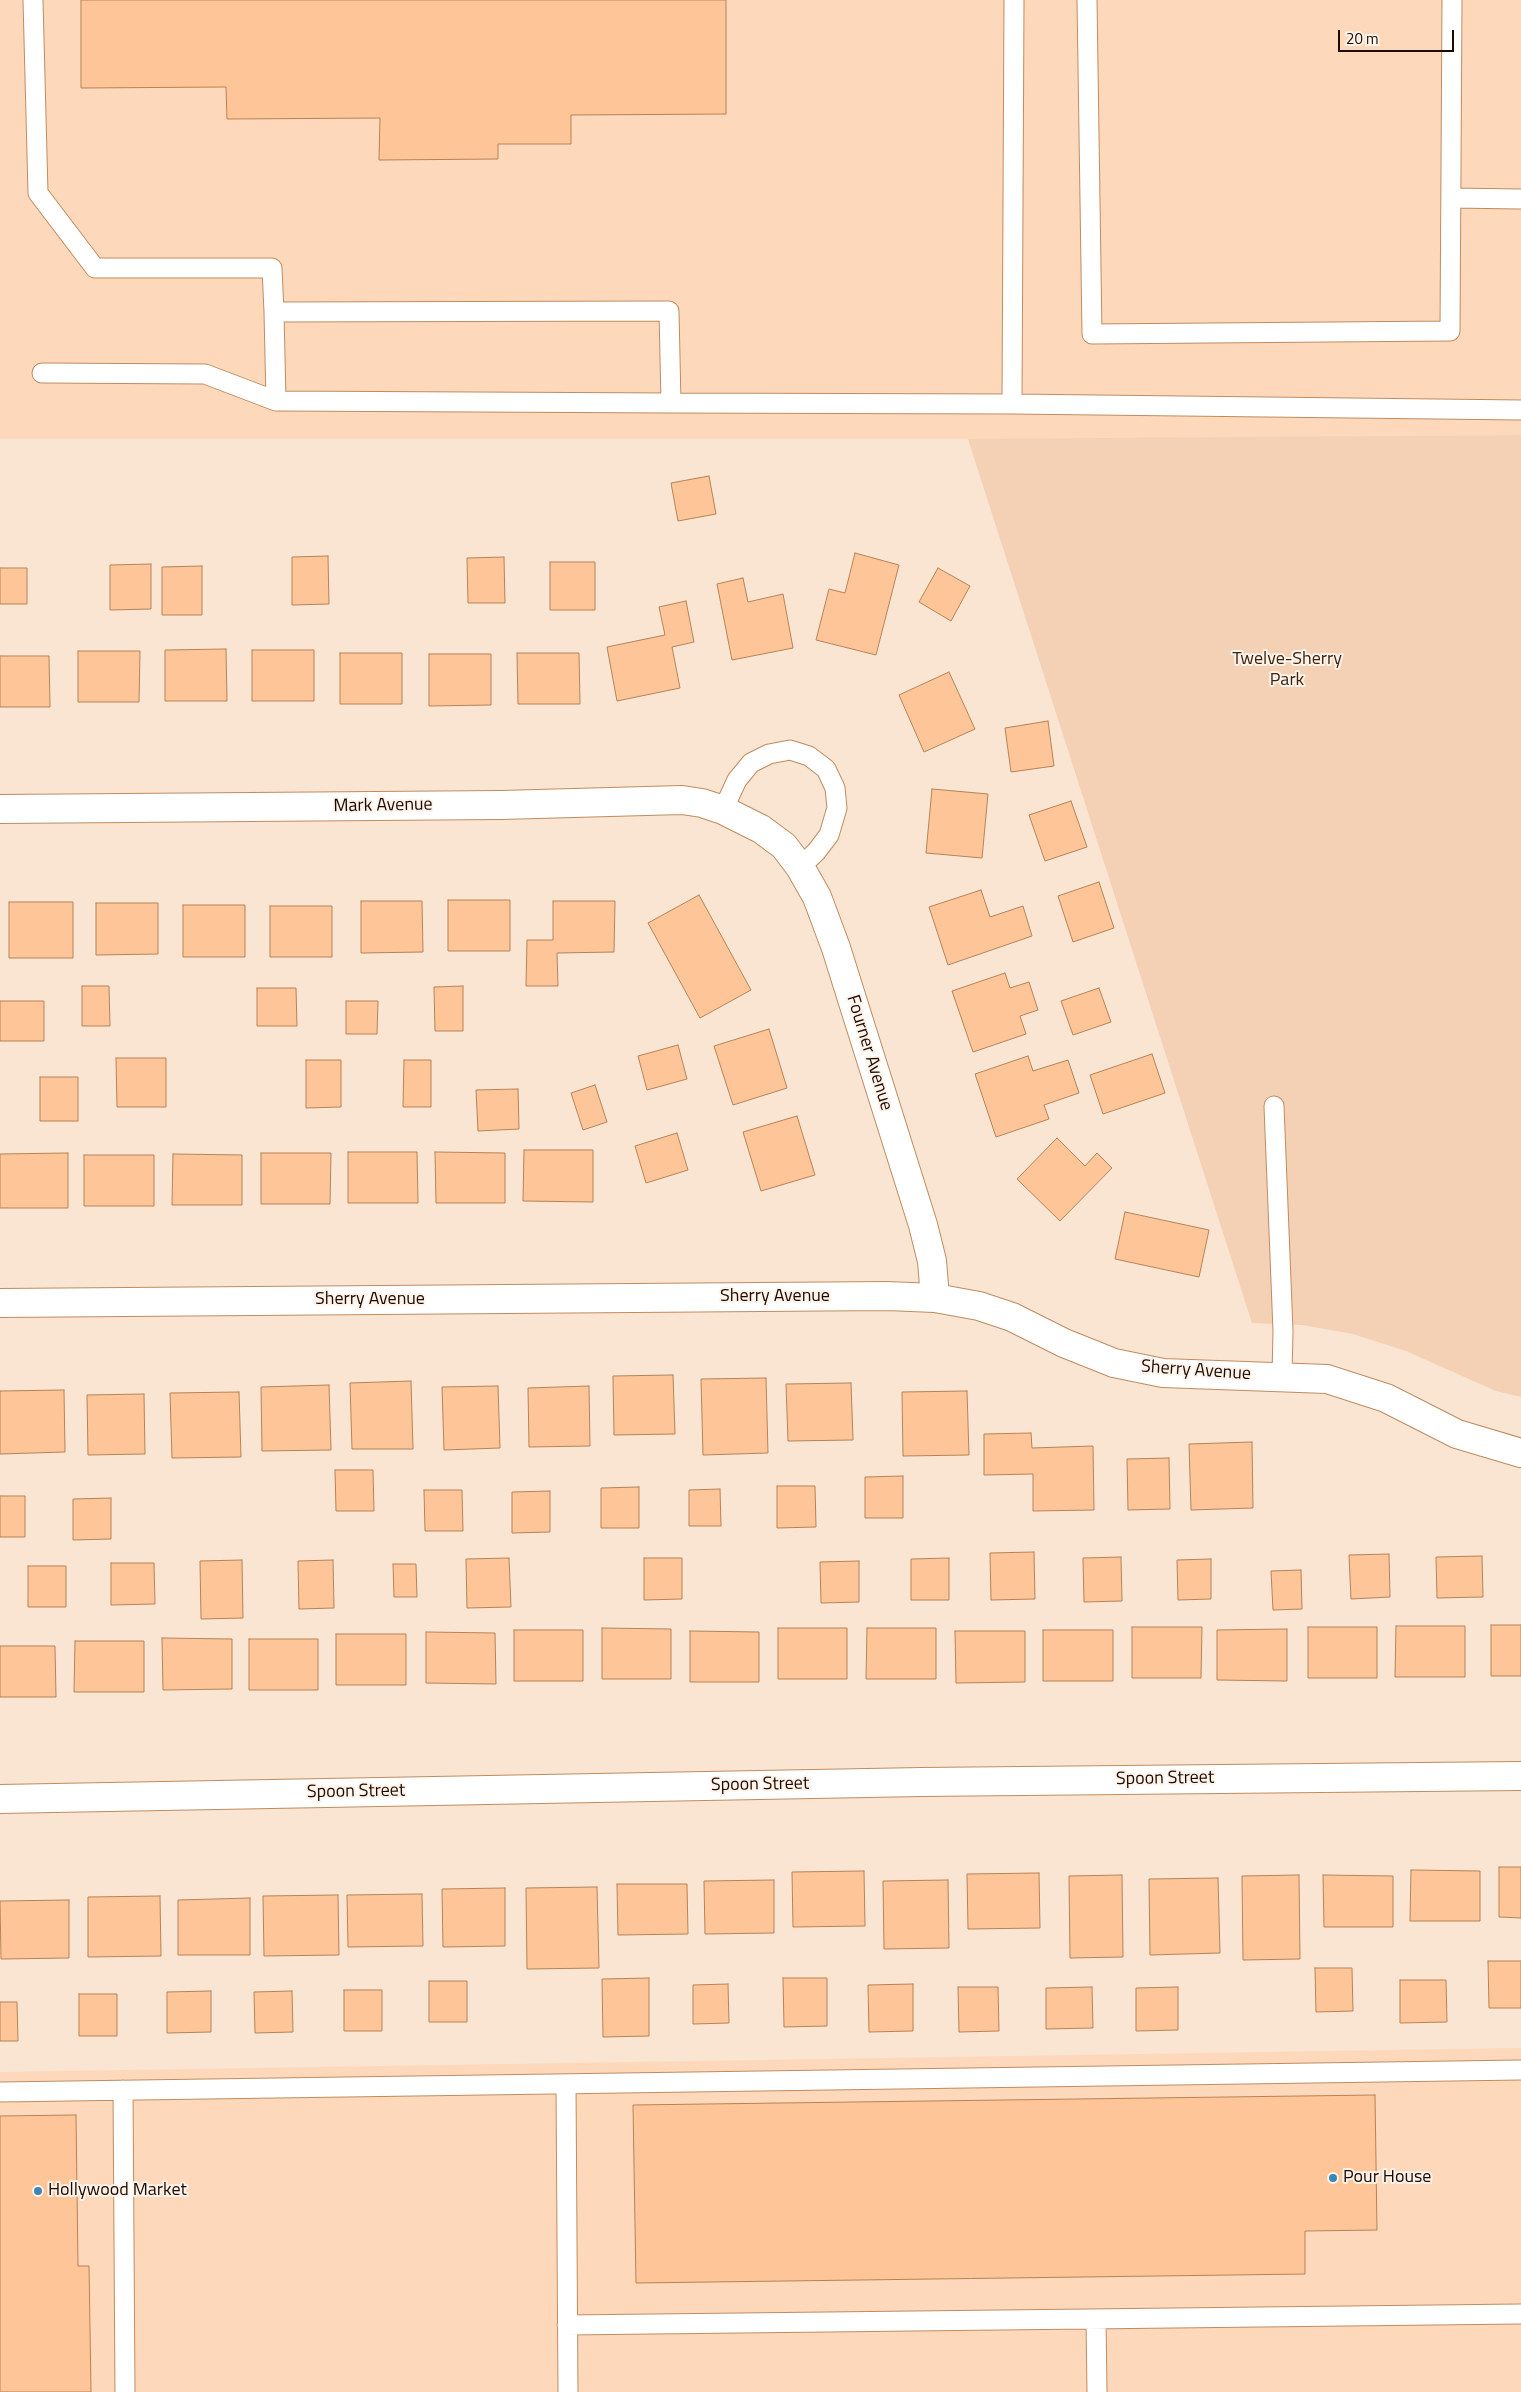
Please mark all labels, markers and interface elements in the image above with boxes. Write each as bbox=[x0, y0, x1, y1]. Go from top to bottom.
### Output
scale bar bbox=[1341, 20, 1457, 52]
text: 20 m bbox=[1346, 27, 1379, 50]
park label: Twelve-Sherry Park bbox=[1232, 649, 1342, 692]
street label: Mark Avenue bbox=[333, 794, 433, 818]
street label: Fourner Avenue bbox=[841, 993, 897, 1113]
street label: Sherry Avenue bbox=[720, 1286, 830, 1308]
street label: Sherry Avenue bbox=[315, 1289, 425, 1311]
street label: Sherry Avenue bbox=[1140, 1356, 1252, 1386]
street label: Spoon Street bbox=[1116, 1767, 1214, 1791]
street label: Spoon Street bbox=[711, 1773, 809, 1797]
street label: Spoon Street bbox=[307, 1780, 405, 1804]
place label: Pour House bbox=[1343, 2167, 1431, 2189]
marker: Pour House bbox=[1327, 2172, 1339, 2184]
place label: Hollywood Market bbox=[48, 2180, 187, 2202]
marker: Hollywood Market bbox=[32, 2185, 44, 2197]

